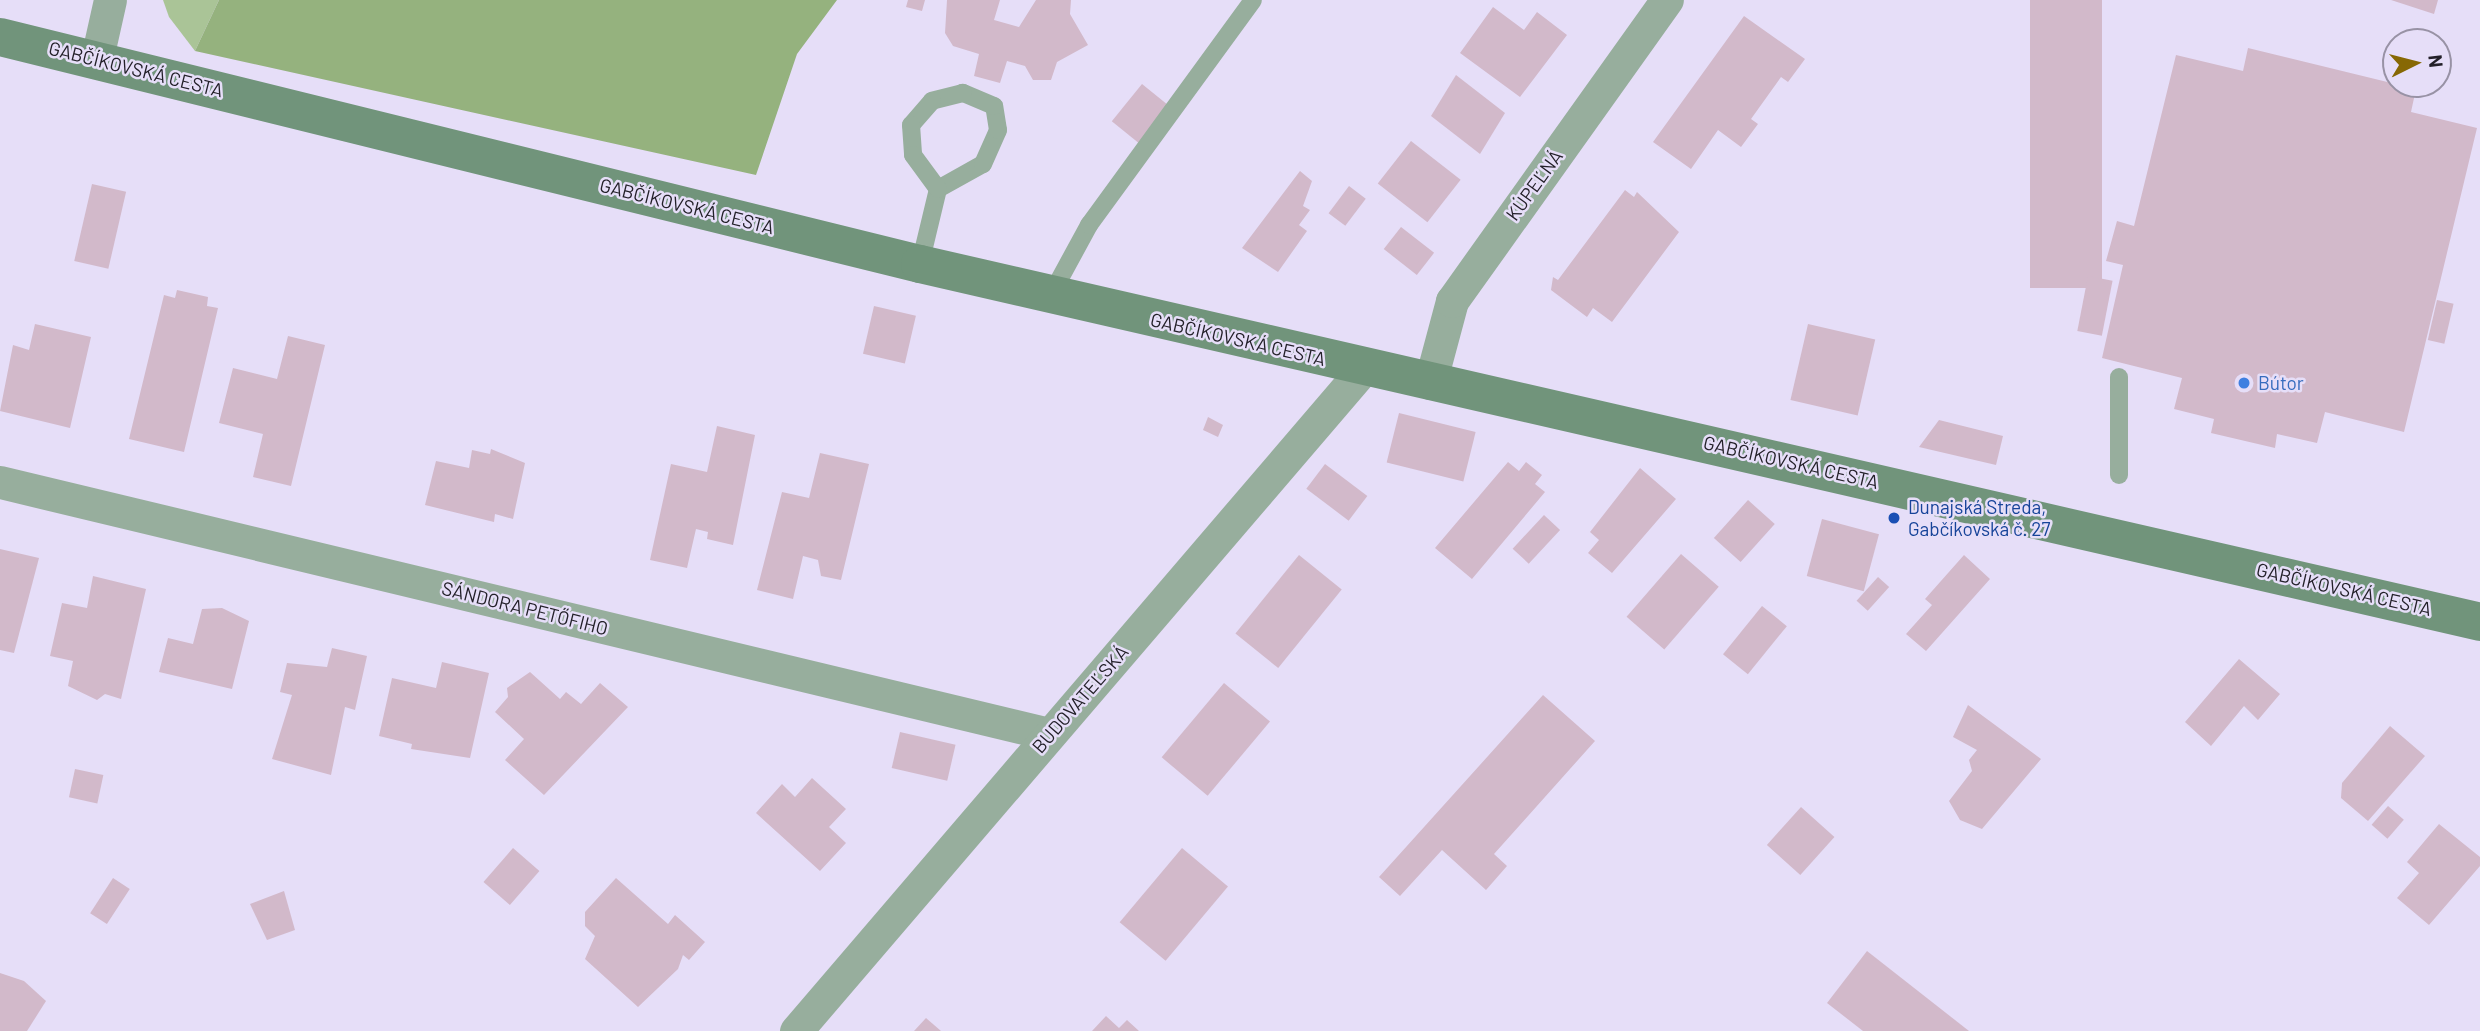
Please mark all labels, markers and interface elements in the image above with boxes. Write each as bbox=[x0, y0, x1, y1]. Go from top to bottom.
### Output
north arrow bbox=[2382, 28, 2452, 98]
street label: GABČÍKOVSKÁ CESTA bbox=[46, 36, 226, 102]
text: N bbox=[2424, 53, 2448, 68]
street label: KÚPEĽNÁ bbox=[1501, 145, 1567, 225]
street label: GABČÍKOVSKÁ CESTA bbox=[597, 173, 777, 239]
street label: GABČÍKOVSKÁ CESTA bbox=[1148, 308, 1328, 370]
place label: Bútor bbox=[2258, 372, 2304, 394]
marker: Bútor bbox=[2236, 375, 2252, 391]
street label: GABČÍKOVSKÁ CESTA bbox=[1701, 431, 1881, 493]
place label: Dunajská Streda, Gabčíkovská č. 27 bbox=[1908, 496, 2051, 540]
marker: Dunajská Streda, Gabčíkovská č. 27 bbox=[1886, 510, 1902, 526]
street label: GABČÍKOVSKÁ CESTA bbox=[2254, 558, 2434, 620]
street label: SÁNDORA PETŐFIHO bbox=[439, 576, 611, 640]
street label: BUDOVATEĽSKÁ bbox=[1027, 641, 1133, 757]

